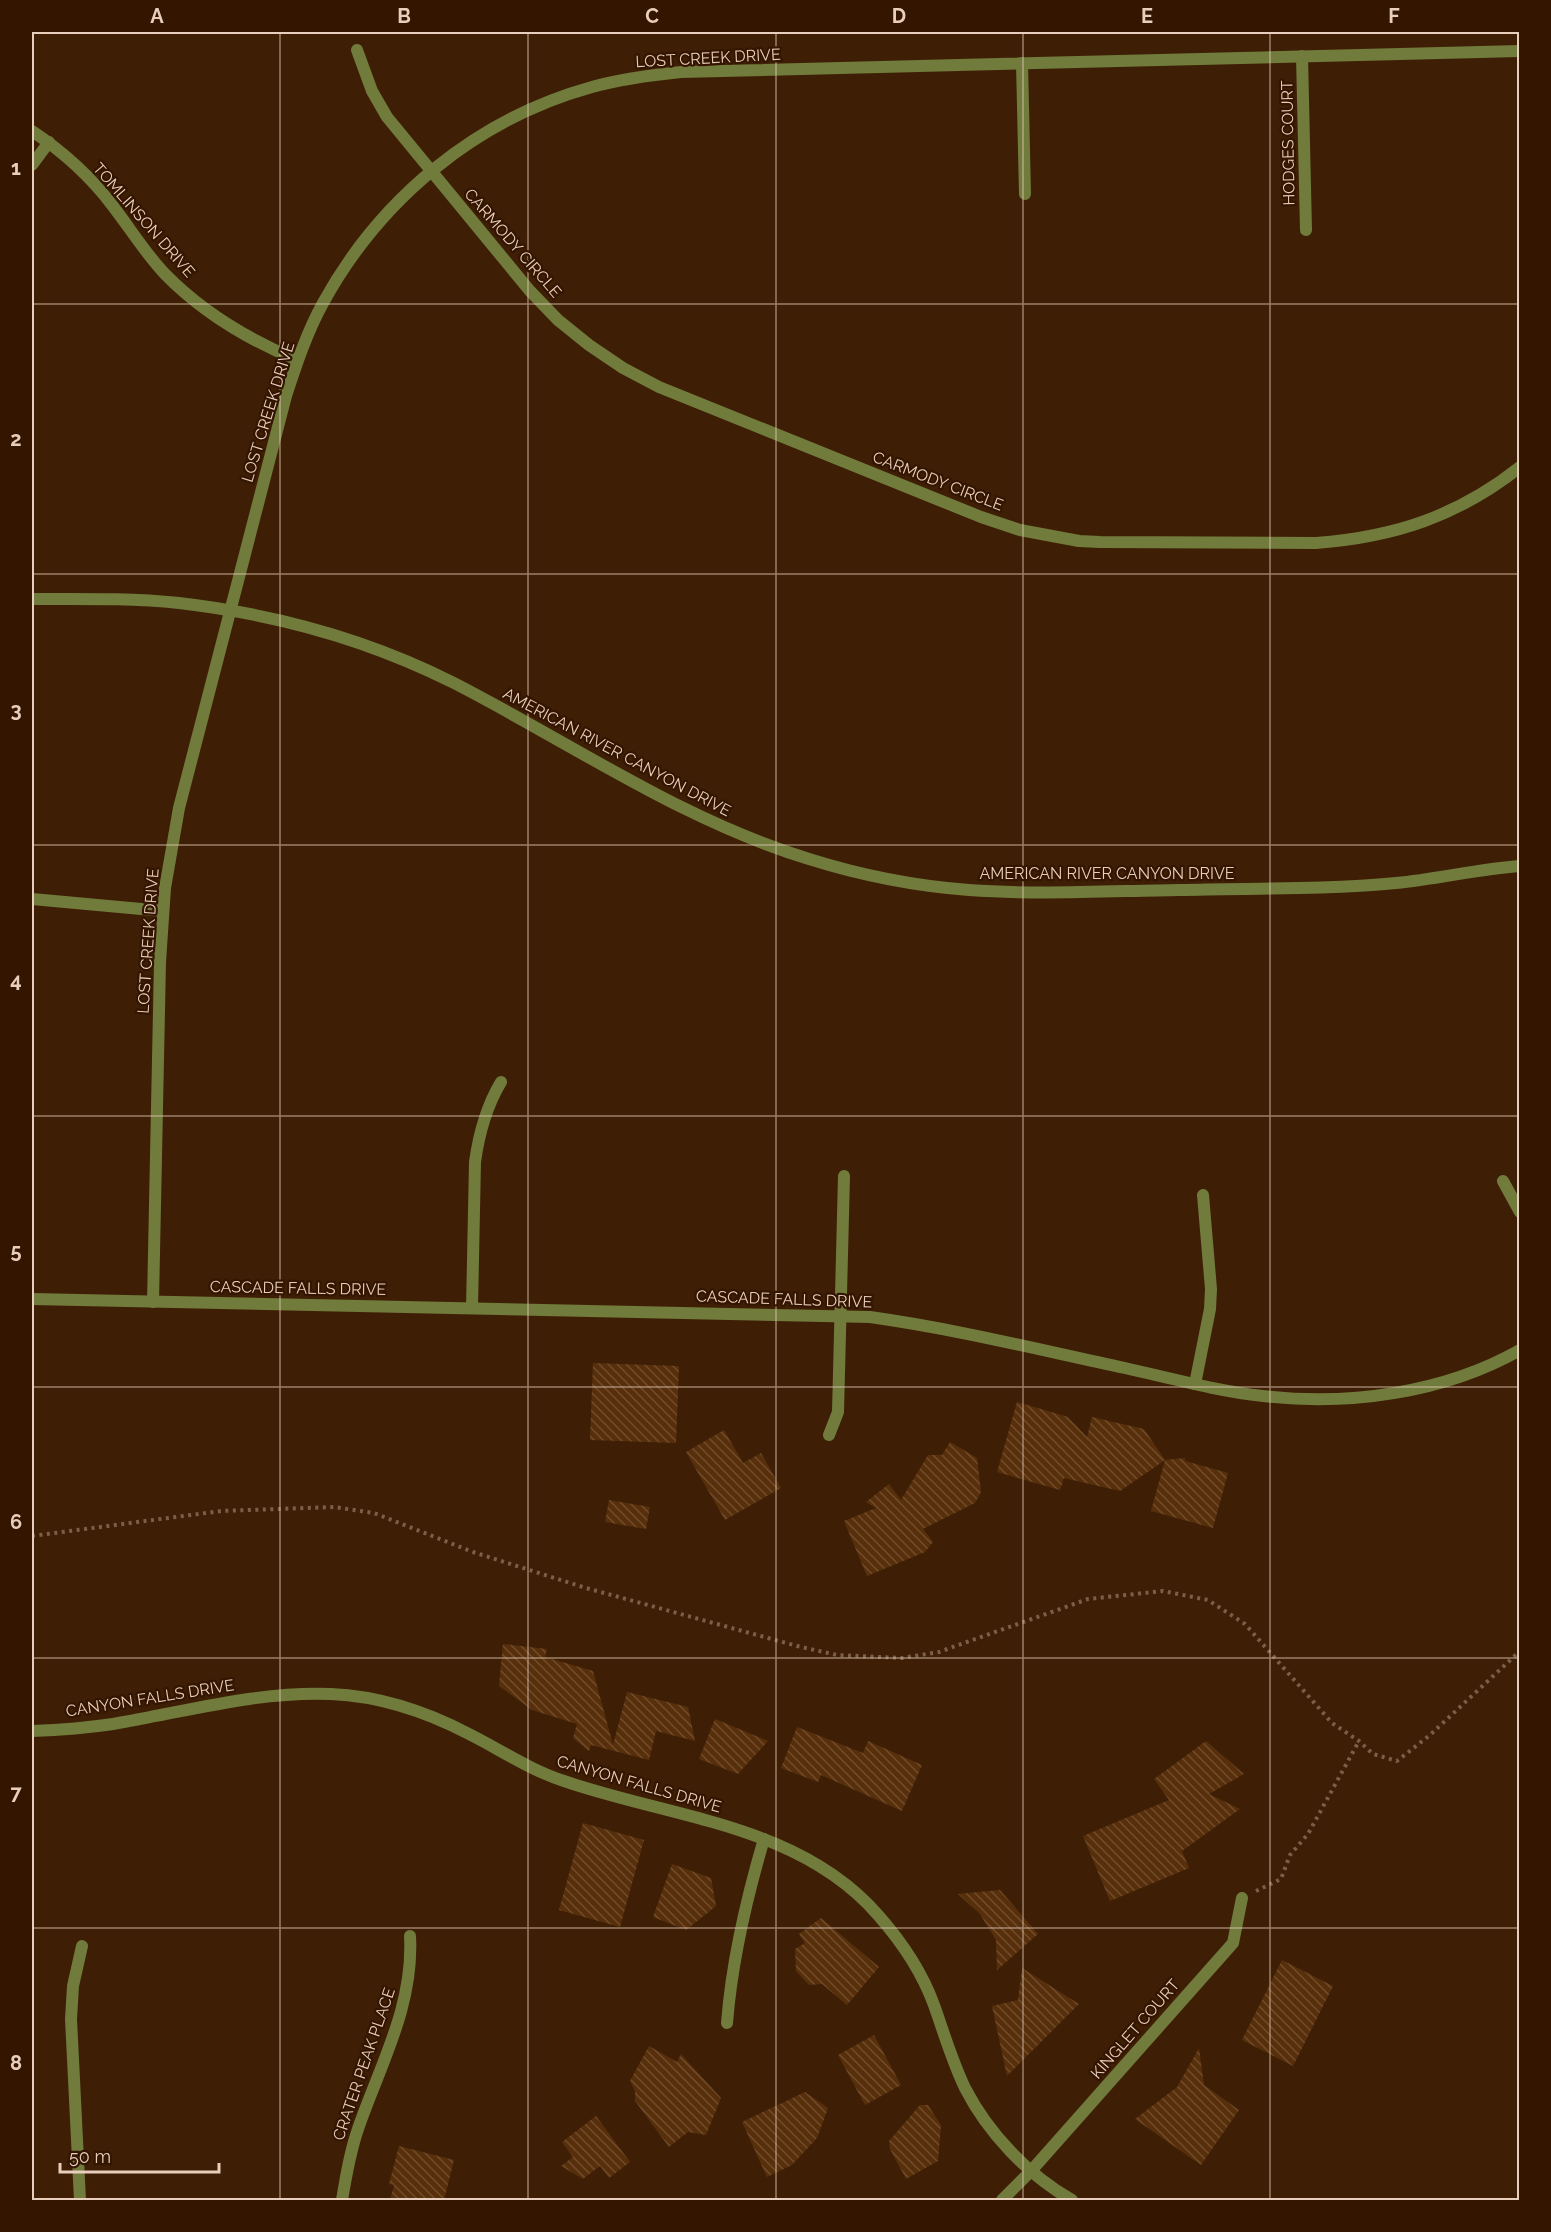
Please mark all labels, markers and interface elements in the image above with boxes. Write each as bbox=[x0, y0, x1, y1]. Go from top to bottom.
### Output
text: A bbox=[150, 4, 164, 28]
text: B bbox=[397, 4, 411, 28]
text: C bbox=[645, 4, 659, 28]
text: D bbox=[892, 4, 906, 28]
text: E bbox=[1141, 4, 1153, 28]
text: F bbox=[1388, 4, 1400, 28]
street label: LOST CREEK DRIVE bbox=[635, 45, 781, 71]
street label: HODGES COURT bbox=[1277, 80, 1299, 206]
text: 1 bbox=[11, 156, 21, 180]
street label: TOMLINSON DRIVE bbox=[89, 159, 199, 281]
street label: CARMODY CIRCLE bbox=[460, 185, 566, 302]
street label: LOST CREEK DRIVE bbox=[238, 339, 298, 484]
text: 2 bbox=[10, 427, 22, 451]
street label: CARMODY CIRCLE bbox=[870, 447, 1006, 515]
street label: AMERICAN RIVER CANYON DRIVE bbox=[500, 684, 734, 820]
text: 3 bbox=[10, 698, 22, 722]
street label: AMERICAN RIVER CANYON DRIVE bbox=[979, 864, 1235, 883]
street label: LOST CREEK DRIVE bbox=[133, 868, 163, 1014]
text: 4 bbox=[10, 968, 22, 992]
text: 5 bbox=[10, 1239, 22, 1263]
street label: CASCADE FALLS DRIVE bbox=[210, 1277, 387, 1299]
street label: CASCADE FALLS DRIVE bbox=[696, 1286, 873, 1312]
text: 6 bbox=[10, 1510, 22, 1534]
street label: CANYON FALLS DRIVE bbox=[64, 1675, 236, 1721]
street label: CANYON FALLS DRIVE bbox=[555, 1751, 724, 1817]
text: 7 bbox=[10, 1781, 22, 1805]
street label: KINGLET COURT bbox=[1087, 1975, 1184, 2083]
street label: CRATER PEAK PLACE bbox=[329, 1985, 399, 2143]
text: 8 bbox=[10, 2051, 22, 2075]
scale bar bbox=[60, 2136, 219, 2174]
text: 50 m bbox=[69, 2146, 111, 2167]

